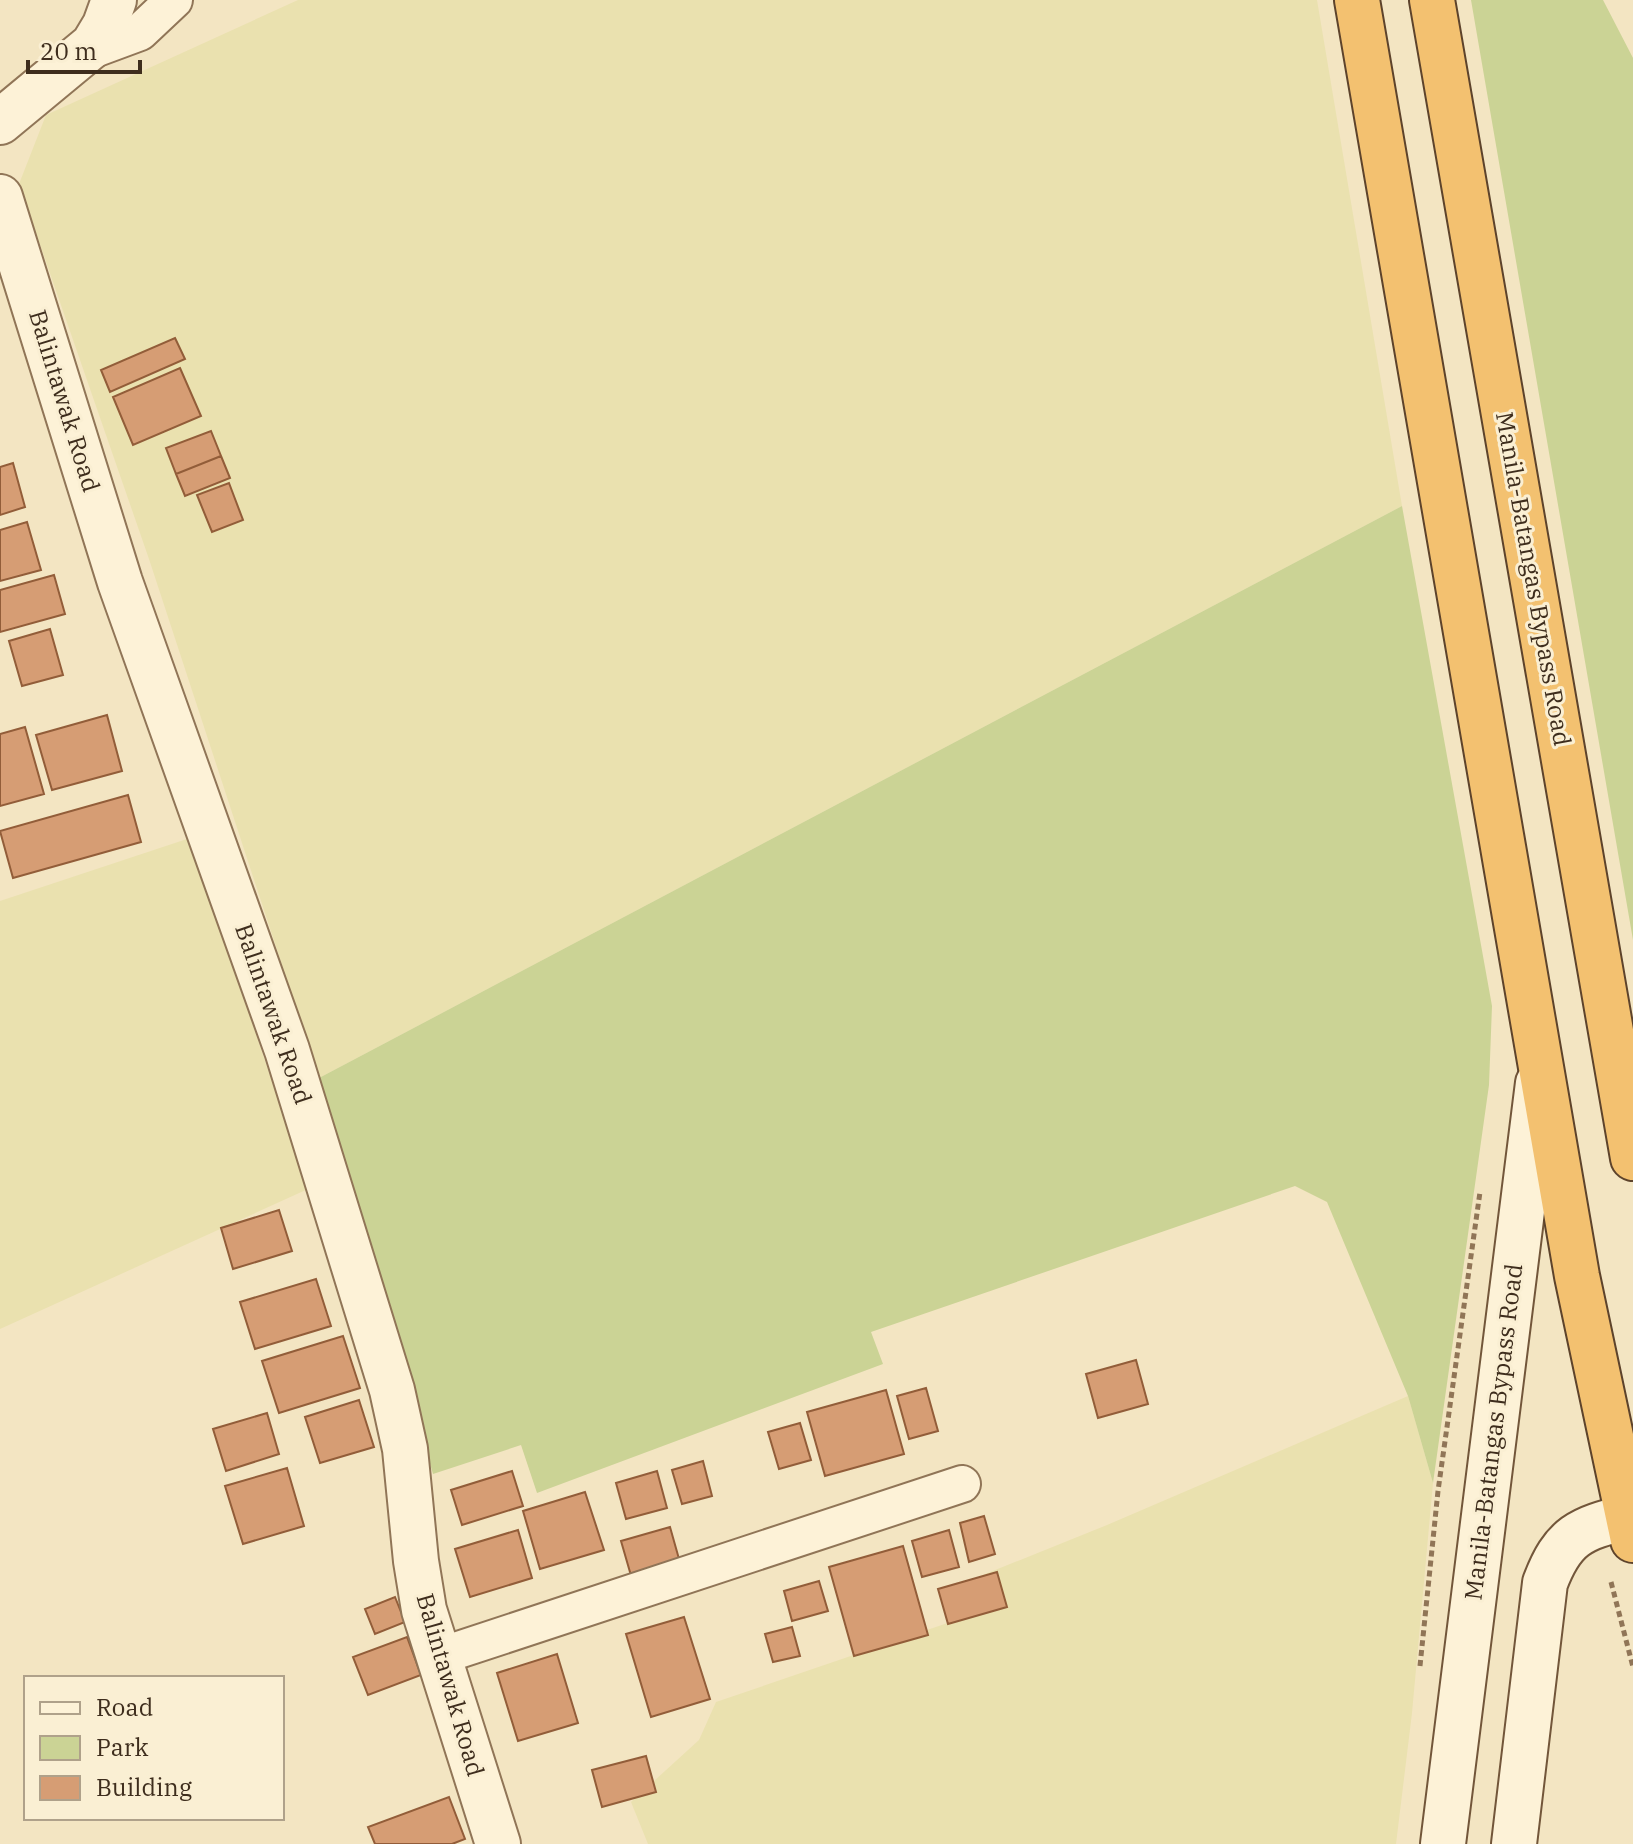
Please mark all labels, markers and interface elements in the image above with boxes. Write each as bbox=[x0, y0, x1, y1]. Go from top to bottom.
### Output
scale bar bbox=[28, 24, 140, 74]
text: 20 m bbox=[40, 35, 97, 67]
street label: Balintawak Road bbox=[22, 306, 108, 496]
street label: Manila-Batangas Bypass Road bbox=[1489, 409, 1579, 748]
street label: Balintawak Road bbox=[228, 919, 320, 1108]
street label: Manila-Batangas Bypass Road bbox=[1456, 1262, 1530, 1602]
street label: Balintawak Road bbox=[410, 1589, 492, 1780]
legend bbox=[24, 1676, 284, 1820]
text: Road bbox=[96, 1691, 153, 1723]
text: Park bbox=[96, 1731, 148, 1763]
text: Building bbox=[96, 1771, 192, 1803]

